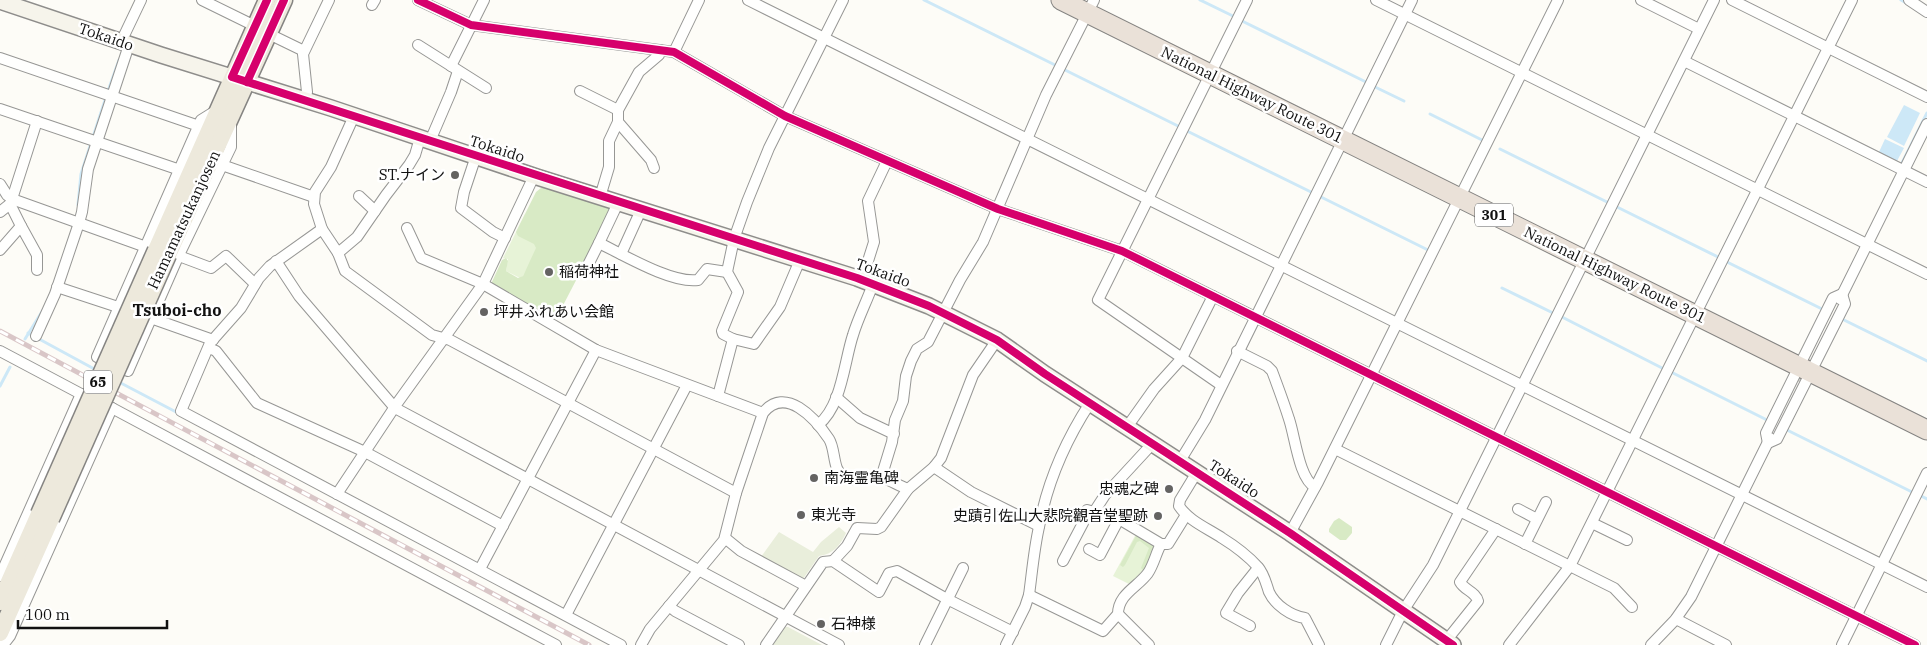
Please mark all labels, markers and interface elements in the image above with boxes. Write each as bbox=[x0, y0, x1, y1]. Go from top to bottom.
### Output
street label: Tokaido bbox=[76, 18, 136, 55]
street label: National Highway Route 301 bbox=[1158, 42, 1346, 147]
street label: Tokaido bbox=[467, 131, 527, 166]
street label: Hamamatsukanjosen bbox=[143, 147, 224, 292]
place label: ST.ナイン bbox=[379, 165, 445, 184]
marker: ST.ナイン bbox=[449, 169, 461, 181]
road number: 301 bbox=[1475, 204, 1513, 226]
street label: National Highway Route 301 bbox=[1521, 222, 1709, 327]
street label: Tokaido bbox=[853, 254, 913, 291]
place label: 稲荷神社 bbox=[559, 262, 619, 281]
marker: 稲荷神社 bbox=[543, 266, 555, 278]
district label: Tsuboi-cho bbox=[132, 300, 222, 320]
place label: 坪井ふれあい会館 bbox=[494, 302, 614, 321]
marker: 坪井ふれあい会館 bbox=[478, 306, 490, 318]
road number: 65 bbox=[84, 371, 112, 394]
street label: Tokaido bbox=[1205, 455, 1263, 502]
place label: 南海霊亀碑 bbox=[824, 468, 899, 487]
marker: 南海霊亀碑 bbox=[808, 472, 820, 484]
place label: 忠魂之碑 bbox=[1099, 479, 1159, 498]
marker: 忠魂之碑 bbox=[1163, 483, 1175, 495]
place label: 東光寺 bbox=[811, 505, 856, 524]
place label: 史蹟引佐山大悲院觀音堂聖跡 bbox=[953, 506, 1148, 525]
marker: 東光寺 bbox=[795, 509, 807, 521]
marker: 史蹟引佐山大悲院觀音堂聖跡 bbox=[1152, 510, 1164, 522]
scale bar bbox=[18, 598, 166, 630]
text: 100 m bbox=[25, 605, 70, 624]
place label: 石神様 bbox=[831, 614, 876, 633]
marker: 石神様 bbox=[815, 618, 827, 630]

